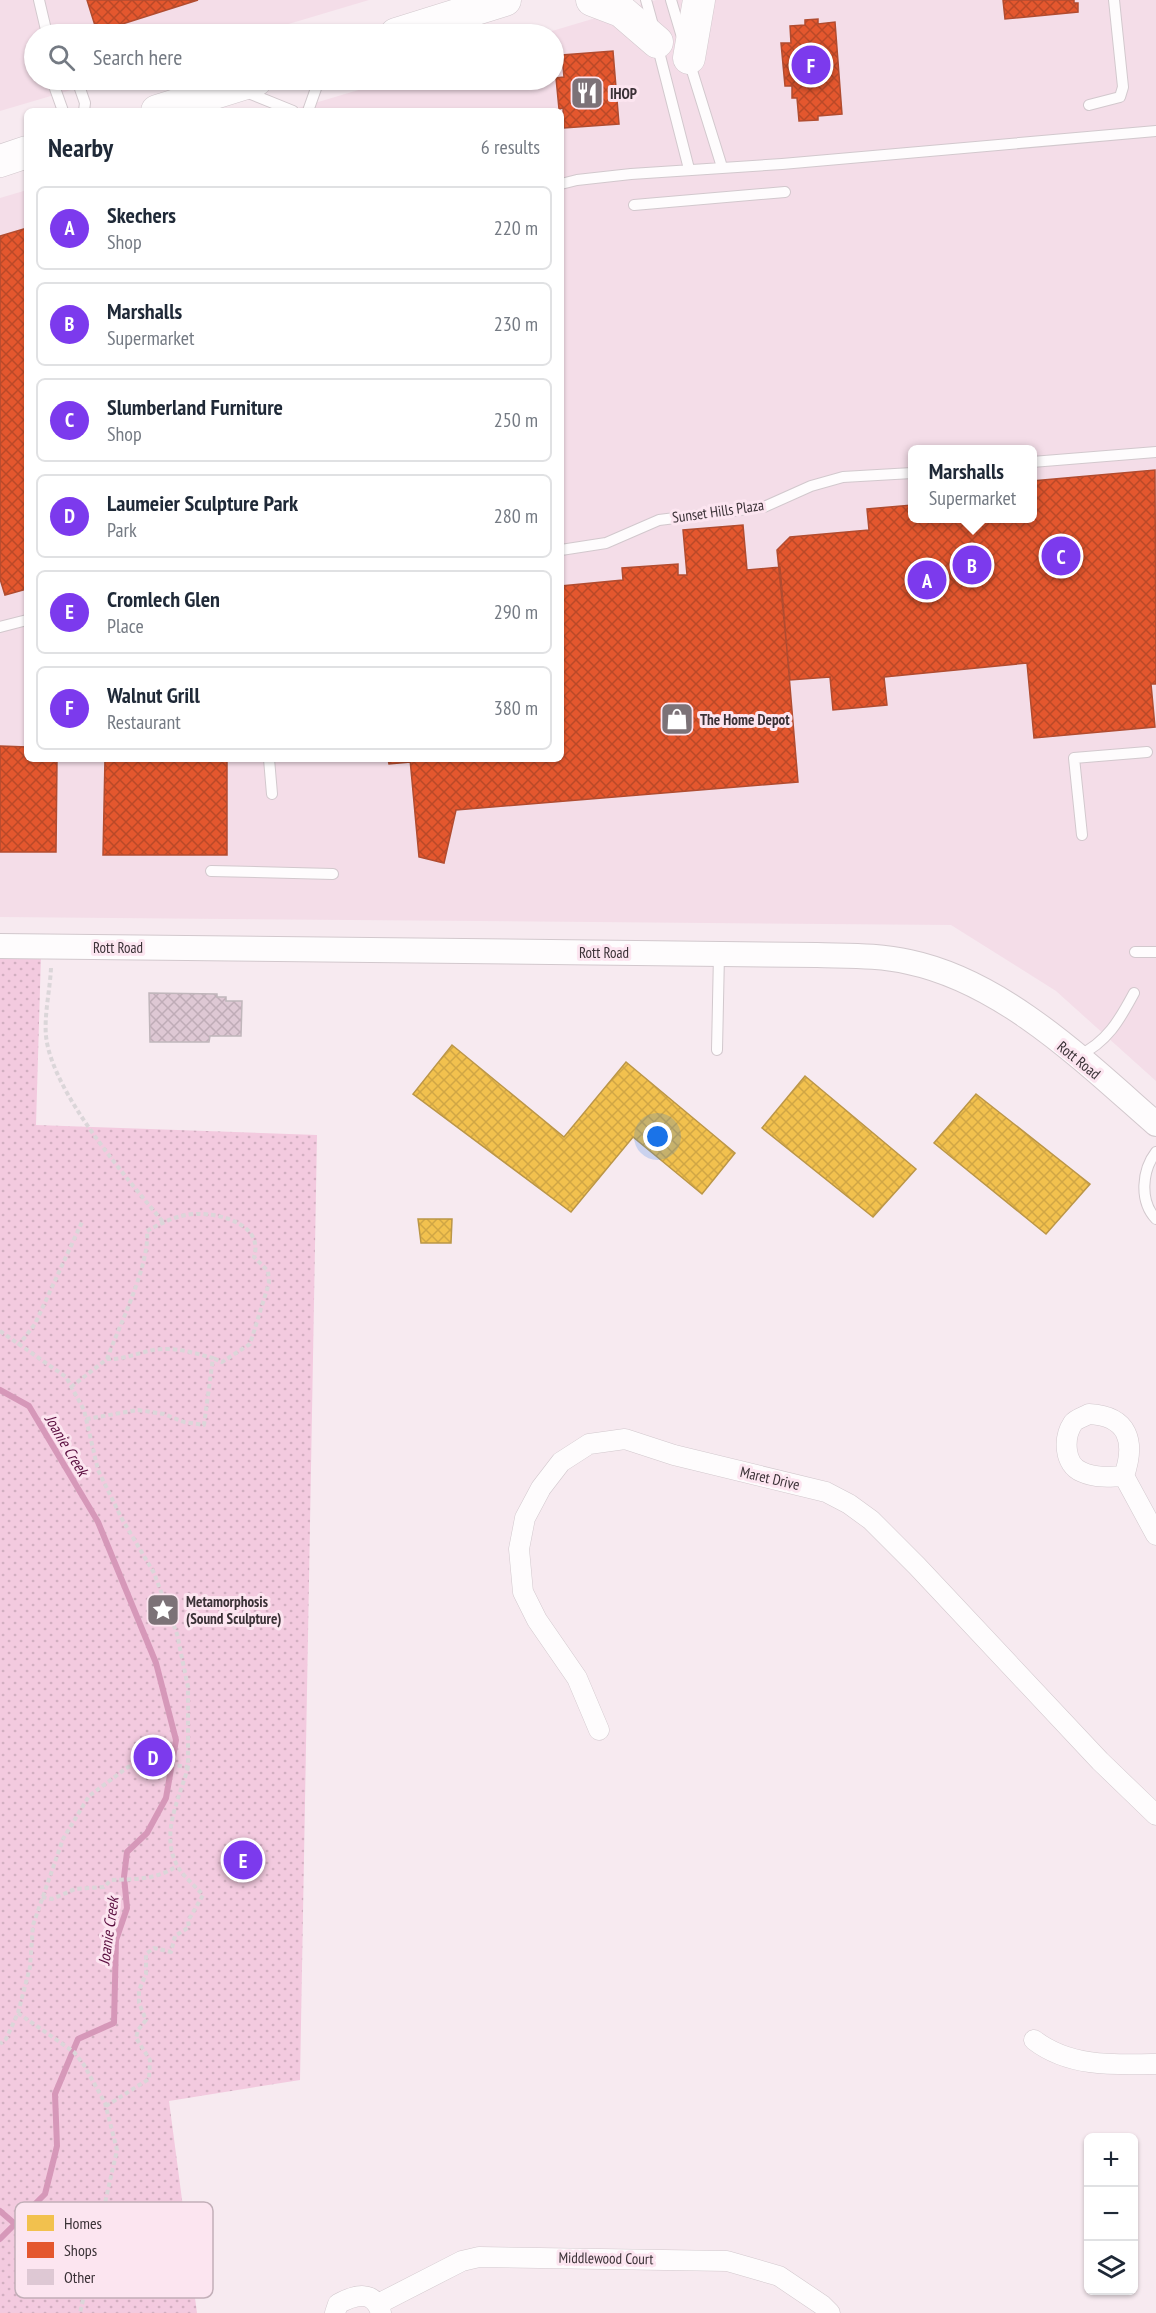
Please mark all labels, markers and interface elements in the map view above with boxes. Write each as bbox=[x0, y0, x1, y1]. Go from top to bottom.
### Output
search box bbox=[24, 24, 564, 90]
icon: search bbox=[45, 41, 78, 74]
pin: F bbox=[792, 42, 830, 88]
text: Search here bbox=[93, 43, 182, 71]
restaurant icon: IHOP bbox=[569, 75, 605, 111]
place label: IHOP bbox=[610, 84, 637, 103]
text: Nearby bbox=[48, 131, 113, 164]
text: 6 results bbox=[481, 134, 540, 160]
text: Skechers bbox=[107, 201, 176, 229]
text: A bbox=[64, 215, 75, 241]
text: 220 m bbox=[494, 215, 538, 241]
text: Shop bbox=[107, 229, 142, 255]
text: Marshalls bbox=[107, 297, 182, 325]
text: B bbox=[65, 311, 74, 337]
text: 230 m bbox=[494, 311, 538, 337]
text: Supermarket bbox=[107, 325, 195, 351]
text: Slumberland Furniture bbox=[107, 393, 283, 421]
text: C bbox=[65, 407, 74, 433]
text: 250 m bbox=[494, 407, 538, 433]
text: Shop bbox=[107, 421, 142, 447]
popup bbox=[908, 445, 1037, 523]
text: Marshalls bbox=[929, 457, 1004, 485]
text: Supermarket bbox=[929, 485, 1016, 511]
text: Laumeier Sculpture Park bbox=[107, 489, 298, 517]
street label: Sunset Hills Plaza bbox=[671, 495, 765, 527]
text: D bbox=[64, 503, 75, 529]
text: 280 m bbox=[494, 503, 538, 529]
text: Park bbox=[107, 517, 137, 543]
pin: C bbox=[1042, 534, 1080, 578]
pin: B bbox=[952, 542, 992, 588]
pin: A bbox=[908, 558, 946, 602]
text: Cromlech Glen bbox=[107, 585, 220, 613]
text: E bbox=[65, 599, 74, 625]
text: 290 m bbox=[494, 599, 538, 625]
text: Place bbox=[107, 613, 144, 639]
text: Walnut Grill bbox=[107, 681, 200, 709]
text: F bbox=[65, 695, 74, 721]
text: 380 m bbox=[494, 695, 538, 721]
shop icon: The Home Depot bbox=[659, 701, 695, 737]
text: Restaurant bbox=[107, 709, 181, 735]
place label: The Home Depot bbox=[700, 710, 790, 729]
street label: Rott Road bbox=[93, 938, 143, 957]
street label: Rott Road bbox=[579, 943, 629, 962]
street label: Rott Road bbox=[1054, 1037, 1104, 1083]
your location bbox=[643, 1122, 672, 1151]
water label: Joanie Creek bbox=[40, 1410, 94, 1481]
street label: Maret Drive bbox=[738, 1462, 802, 1494]
place icon: Metamorphosis (Sound Sculpture) bbox=[145, 1592, 181, 1628]
place label: Metamorphosis (Sound Sculpture) bbox=[186, 1592, 281, 1628]
pin: D bbox=[134, 1734, 172, 1780]
pin: E bbox=[224, 1838, 262, 1882]
water label: Joanie Creek bbox=[93, 1894, 123, 1967]
map controls bbox=[1084, 2133, 1138, 2295]
button: + bbox=[1084, 2133, 1138, 2187]
button: − bbox=[1084, 2187, 1138, 2241]
legend bbox=[15, 2202, 213, 2298]
text: Homes bbox=[64, 2213, 102, 2233]
text: Shops bbox=[64, 2240, 97, 2260]
button: layers bbox=[1084, 2241, 1138, 2295]
street label: Middlewood Court bbox=[558, 2248, 654, 2268]
text: Other bbox=[64, 2267, 96, 2287]

